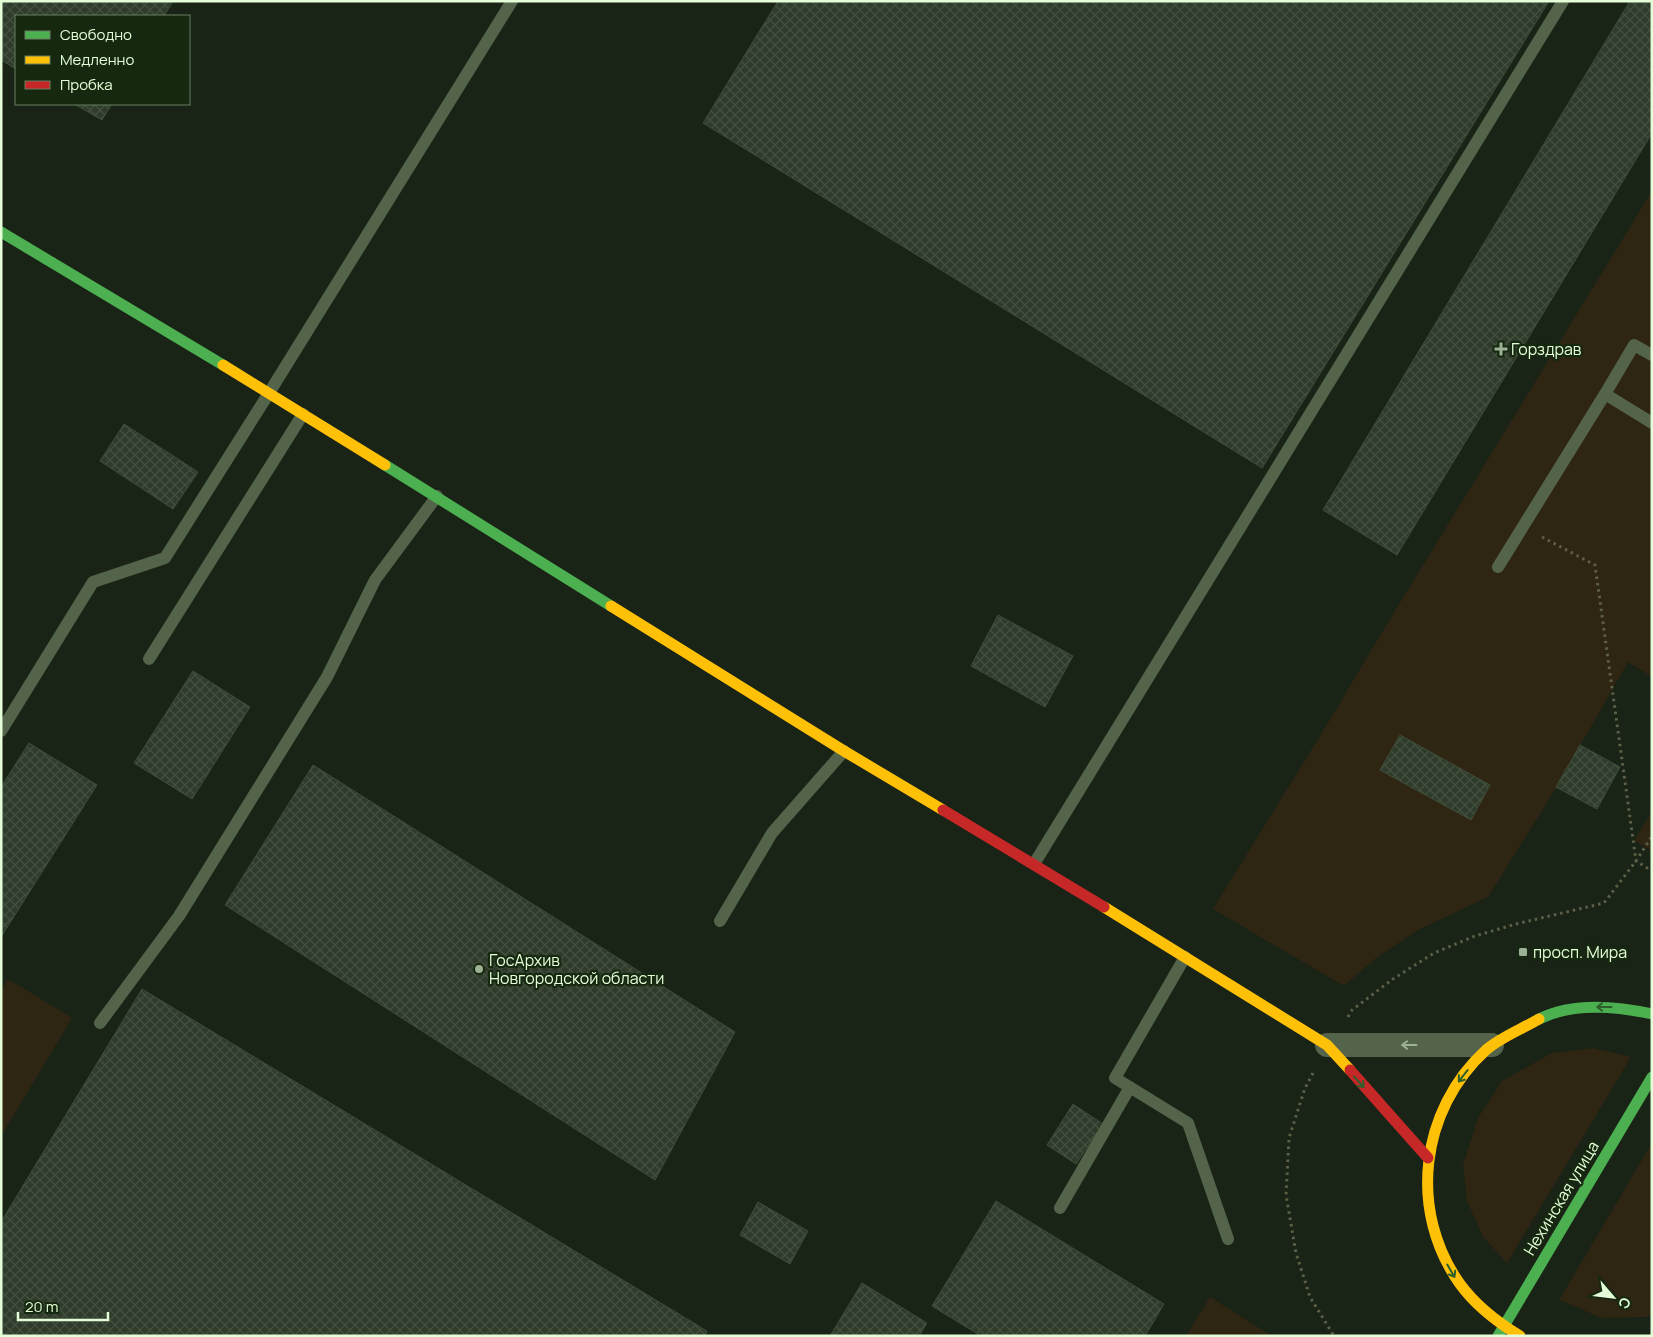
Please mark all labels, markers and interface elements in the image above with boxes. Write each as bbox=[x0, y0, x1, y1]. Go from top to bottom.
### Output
legend bbox=[15, 15, 190, 105]
text: Свободно bbox=[60, 24, 132, 45]
text: Медленно bbox=[60, 49, 134, 70]
text: Пробка bbox=[60, 74, 113, 95]
place label: Горздрав bbox=[1511, 338, 1582, 360]
marker: Горздрав bbox=[1495, 343, 1507, 355]
place label: просп. Мира bbox=[1533, 941, 1627, 963]
marker: просп. Мира bbox=[1517, 946, 1529, 958]
place label: ГосАрхив Новгородской области bbox=[489, 949, 664, 989]
marker: ГосАрхив Новгородской области bbox=[473, 963, 485, 975]
one-way arrow bbox=[1596, 1002, 1612, 1012]
one-way arrow bbox=[1401, 1040, 1417, 1050]
one-way arrow bbox=[1458, 1069, 1468, 1083]
one-way arrow bbox=[1354, 1075, 1365, 1088]
street label: Нехинская улица bbox=[1518, 1137, 1604, 1259]
one-way arrow bbox=[1447, 1263, 1457, 1277]
north arrow bbox=[1588, 1272, 1638, 1322]
scale bar bbox=[18, 1290, 108, 1322]
text: С bbox=[1614, 1294, 1636, 1312]
text: 20 m bbox=[25, 1296, 58, 1317]

